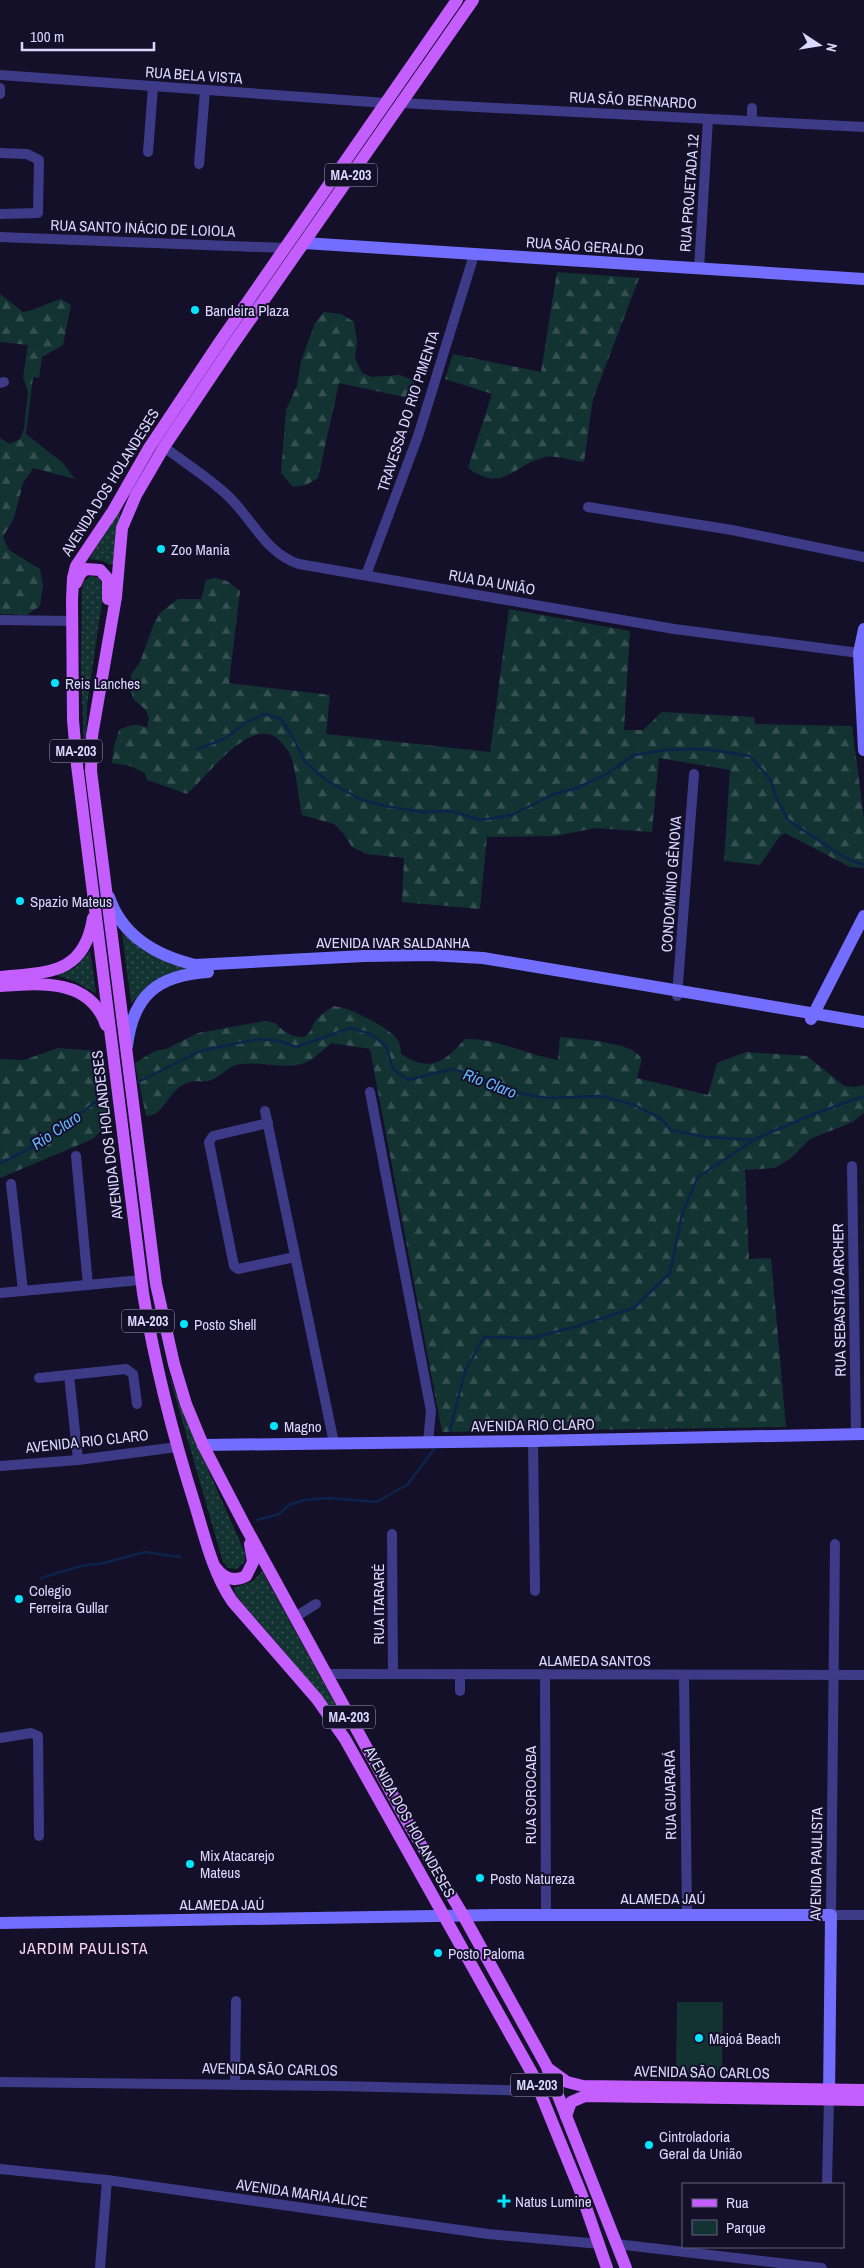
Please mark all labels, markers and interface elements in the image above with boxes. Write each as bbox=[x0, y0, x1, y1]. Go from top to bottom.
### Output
scale bar bbox=[22, 20, 155, 52]
north arrow bbox=[794, 20, 844, 70]
text: 100 m bbox=[30, 26, 64, 47]
text: N bbox=[822, 42, 841, 54]
street label: RUA BELA VISTA bbox=[145, 61, 244, 89]
street label: RUA SÃO BERNARDO bbox=[569, 86, 697, 114]
street label: RUA PROJETADA 12 bbox=[674, 133, 704, 253]
road number: MA-203 bbox=[325, 164, 377, 186]
street label: RUA SANTO INÁCIO DE LOIOLA bbox=[50, 214, 237, 242]
street label: RUA SÃO GERALDO bbox=[525, 231, 645, 261]
place label: Bandeira Plaza bbox=[205, 300, 289, 321]
marker: Bandeira Plaza bbox=[189, 304, 201, 316]
street label: TRAVESSA DO RIO PIMENTA bbox=[372, 327, 444, 494]
street label: AVENIDA DOS HOLANDESES bbox=[56, 404, 164, 560]
place label: Zoo Mania bbox=[171, 539, 230, 560]
marker: Zoo Mania bbox=[155, 543, 167, 555]
street label: RUA DA UNIÃO bbox=[447, 564, 537, 600]
place label: Reis Lanches bbox=[65, 673, 140, 694]
marker: Reis Lanches bbox=[49, 677, 61, 689]
road number: MA-203 bbox=[50, 739, 102, 762]
street label: CONDOMÍNIO GÊNOVA bbox=[656, 814, 686, 953]
place label: Spazio Mateus bbox=[30, 891, 112, 912]
marker: Spazio Mateus bbox=[14, 895, 26, 907]
street label: AVENIDA IVAR SALDANHA bbox=[315, 932, 470, 953]
street label: AVENIDA DOS HOLANDESES bbox=[86, 1049, 128, 1222]
water label: Rio Claro bbox=[460, 1063, 520, 1103]
water label: Rio Claro bbox=[27, 1105, 85, 1155]
street label: RUA SEBASTIÃO ARCHER bbox=[827, 1223, 851, 1377]
road number: MA-203 bbox=[122, 1310, 174, 1332]
place label: Posto Shell bbox=[194, 1314, 256, 1335]
marker: Posto Shell bbox=[178, 1318, 190, 1330]
street label: AVENIDA RIO CLARO bbox=[470, 1413, 595, 1437]
place label: Magno bbox=[284, 1416, 322, 1437]
marker: Magno bbox=[268, 1420, 280, 1432]
street label: AVENIDA RIO CLARO bbox=[23, 1424, 150, 1458]
street label: RUA ITARARÉ bbox=[368, 1563, 389, 1645]
place label: Colegio Ferreira Gullar bbox=[29, 1580, 108, 1618]
marker: Colegio Ferreira Gullar bbox=[13, 1593, 25, 1605]
street label: ALAMEDA SANTOS bbox=[538, 1650, 651, 1671]
road number: MA-203 bbox=[323, 1705, 375, 1728]
street label: AVENIDA DOS HOLANDESES bbox=[359, 1742, 460, 1901]
street label: RUA SOROCABA bbox=[520, 1745, 541, 1844]
street label: RUA GUARARÁ bbox=[659, 1749, 681, 1840]
street label: AVENIDA PAULISTA bbox=[804, 1806, 828, 1922]
place label: Mix Atacarejo Mateus bbox=[200, 1845, 275, 1883]
marker: Mix Atacarejo Mateus bbox=[184, 1858, 196, 1870]
place label: Posto Natureza bbox=[490, 1868, 575, 1889]
marker: Posto Natureza bbox=[474, 1872, 486, 1884]
street label: ALAMEDA JAÚ bbox=[620, 1888, 705, 1909]
street label: ALAMEDA JAÚ bbox=[179, 1894, 264, 1915]
district label: JARDIM PAULISTA bbox=[19, 1937, 149, 1959]
place label: Posto Paloma bbox=[448, 1943, 525, 1964]
marker: Posto Paloma bbox=[432, 1947, 444, 1959]
place label: Majoá Beach bbox=[709, 2028, 781, 2049]
marker: Majoá Beach bbox=[693, 2032, 705, 2044]
street label: AVENIDA SÃO CARLOS bbox=[201, 2057, 338, 2081]
street label: AVENIDA SÃO CARLOS bbox=[633, 2060, 770, 2084]
road number: MA-203 bbox=[511, 2074, 563, 2096]
place label: Cintroladoria Geral da União bbox=[659, 2126, 743, 2164]
marker: Cintroladoria Geral da União bbox=[643, 2139, 655, 2151]
street label: AVENIDA MARIA ALICE bbox=[234, 2173, 369, 2213]
legend bbox=[682, 2183, 844, 2248]
place label: Natus Lumine bbox=[515, 2191, 592, 2212]
text: Rua bbox=[726, 2192, 749, 2213]
marker: Natus Lumine bbox=[497, 2194, 511, 2208]
text: Parque bbox=[726, 2217, 766, 2238]

